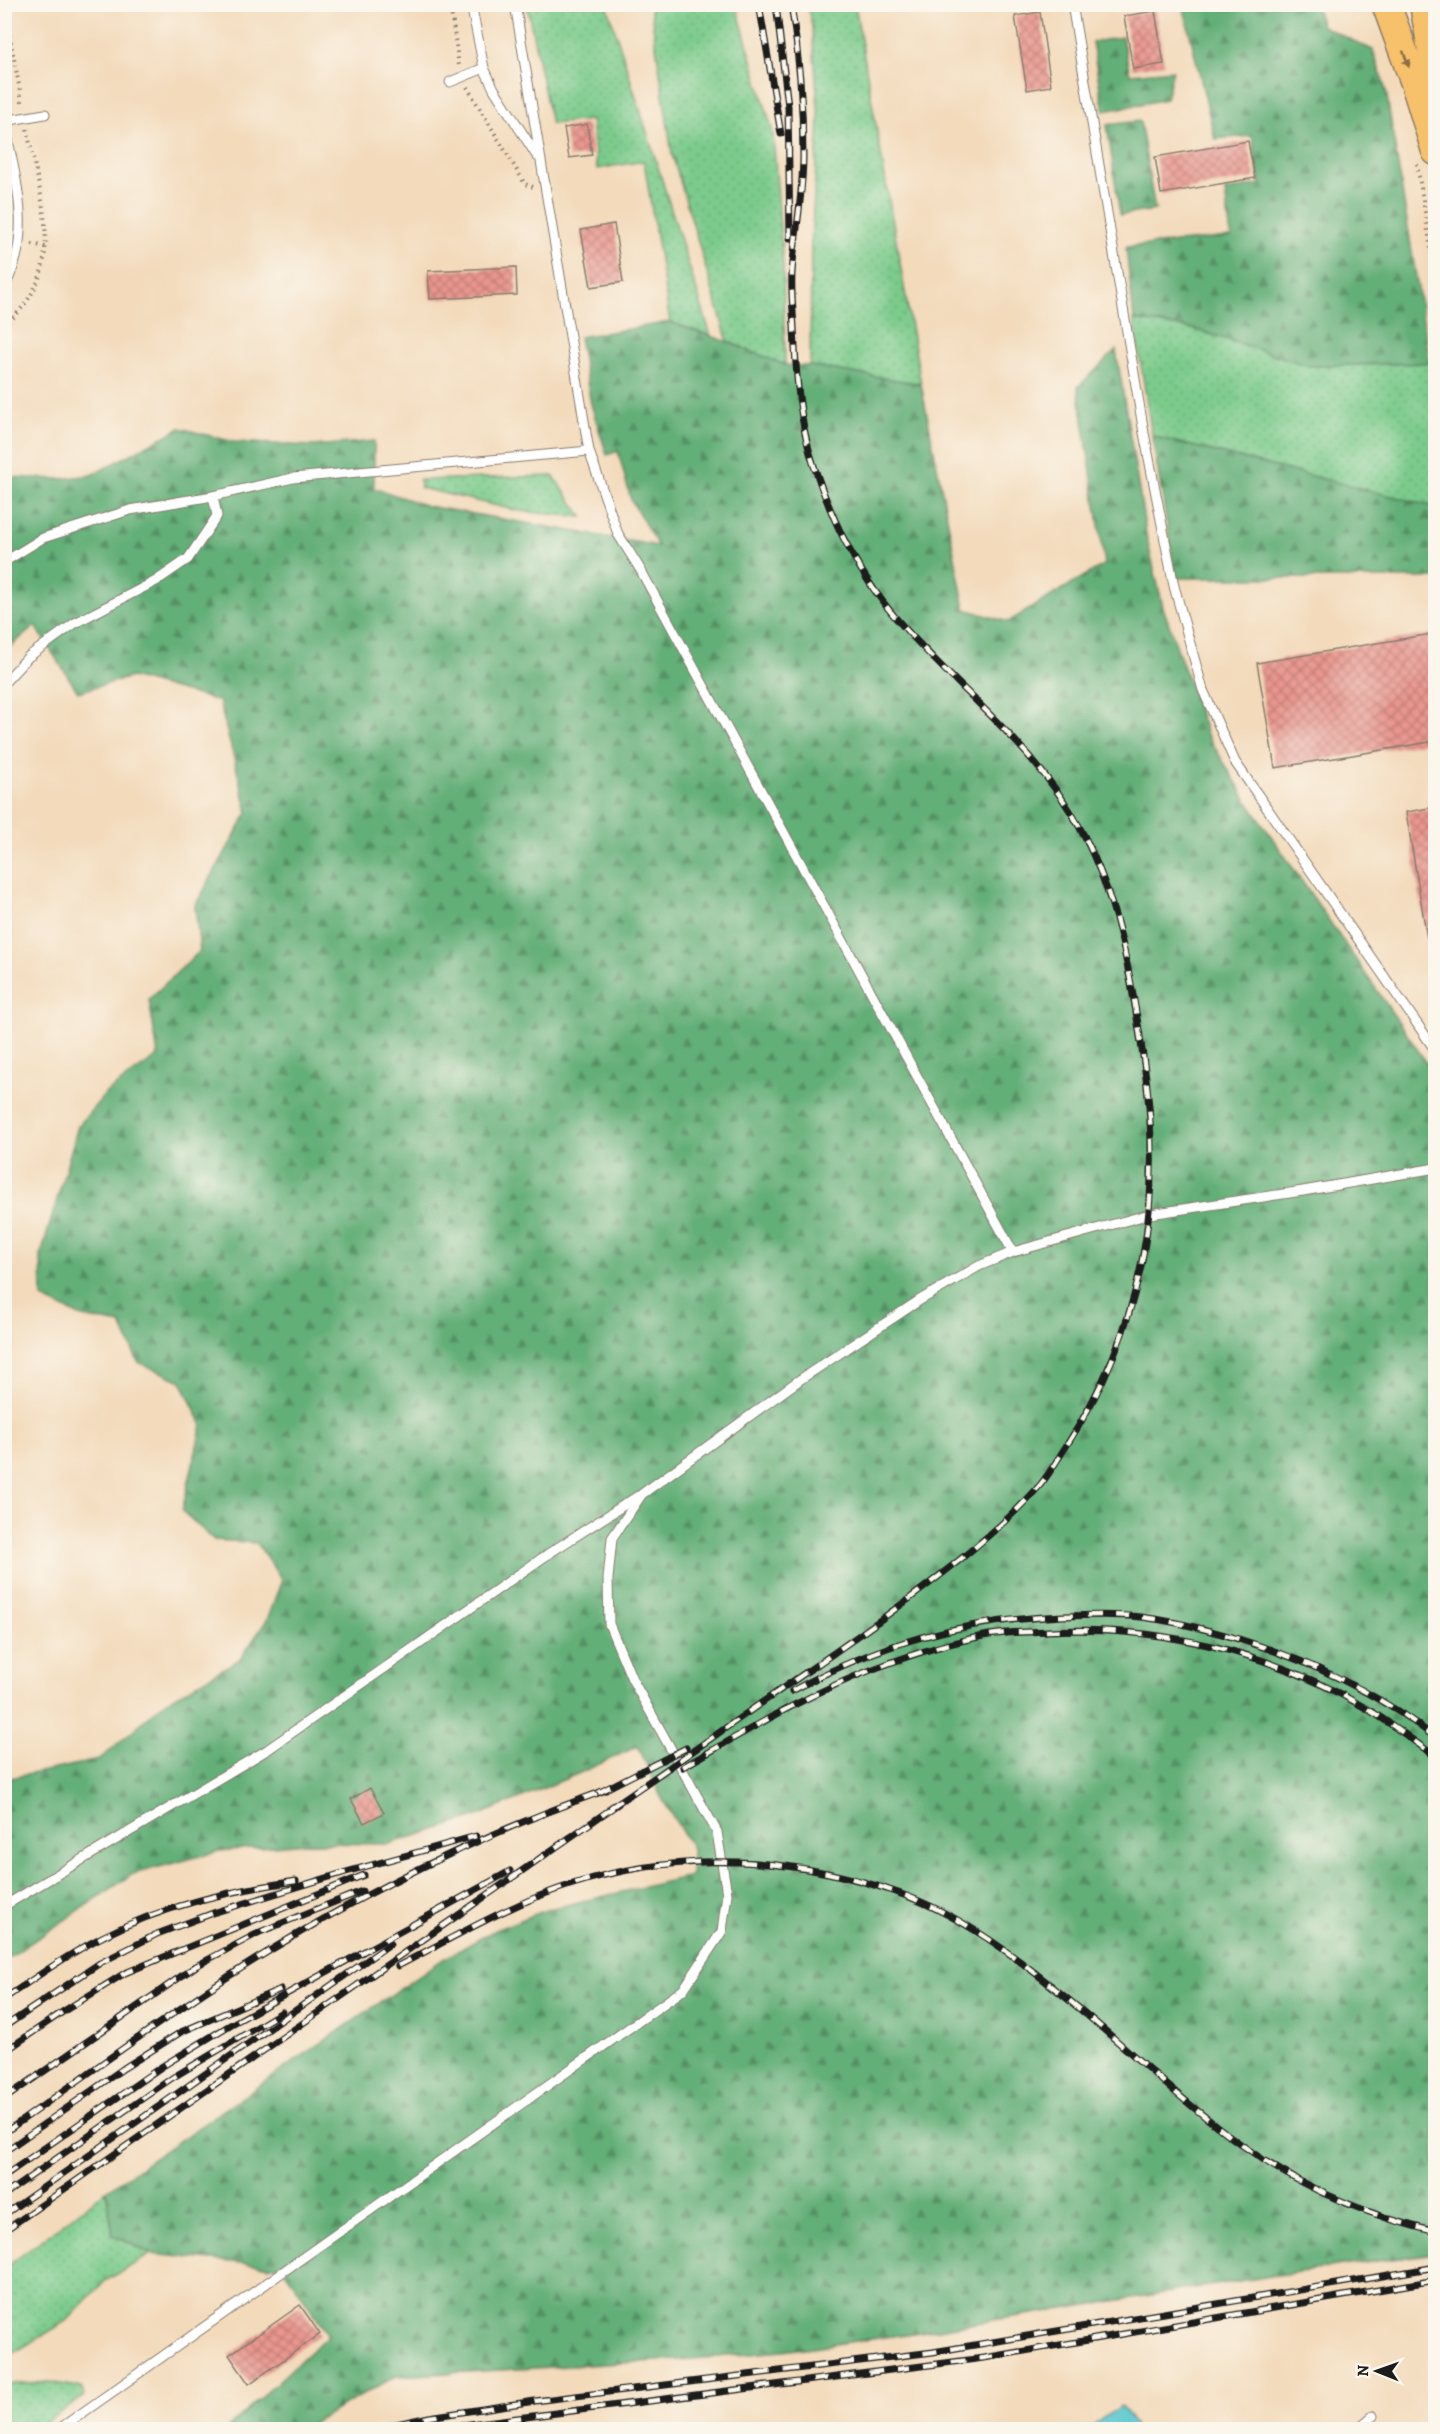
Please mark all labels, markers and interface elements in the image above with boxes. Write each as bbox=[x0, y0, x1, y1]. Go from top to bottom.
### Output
one-way arrow bbox=[1401, 51, 1411, 69]
north arrow bbox=[1347, 2341, 1407, 2401]
text: N bbox=[1352, 2364, 1374, 2377]

